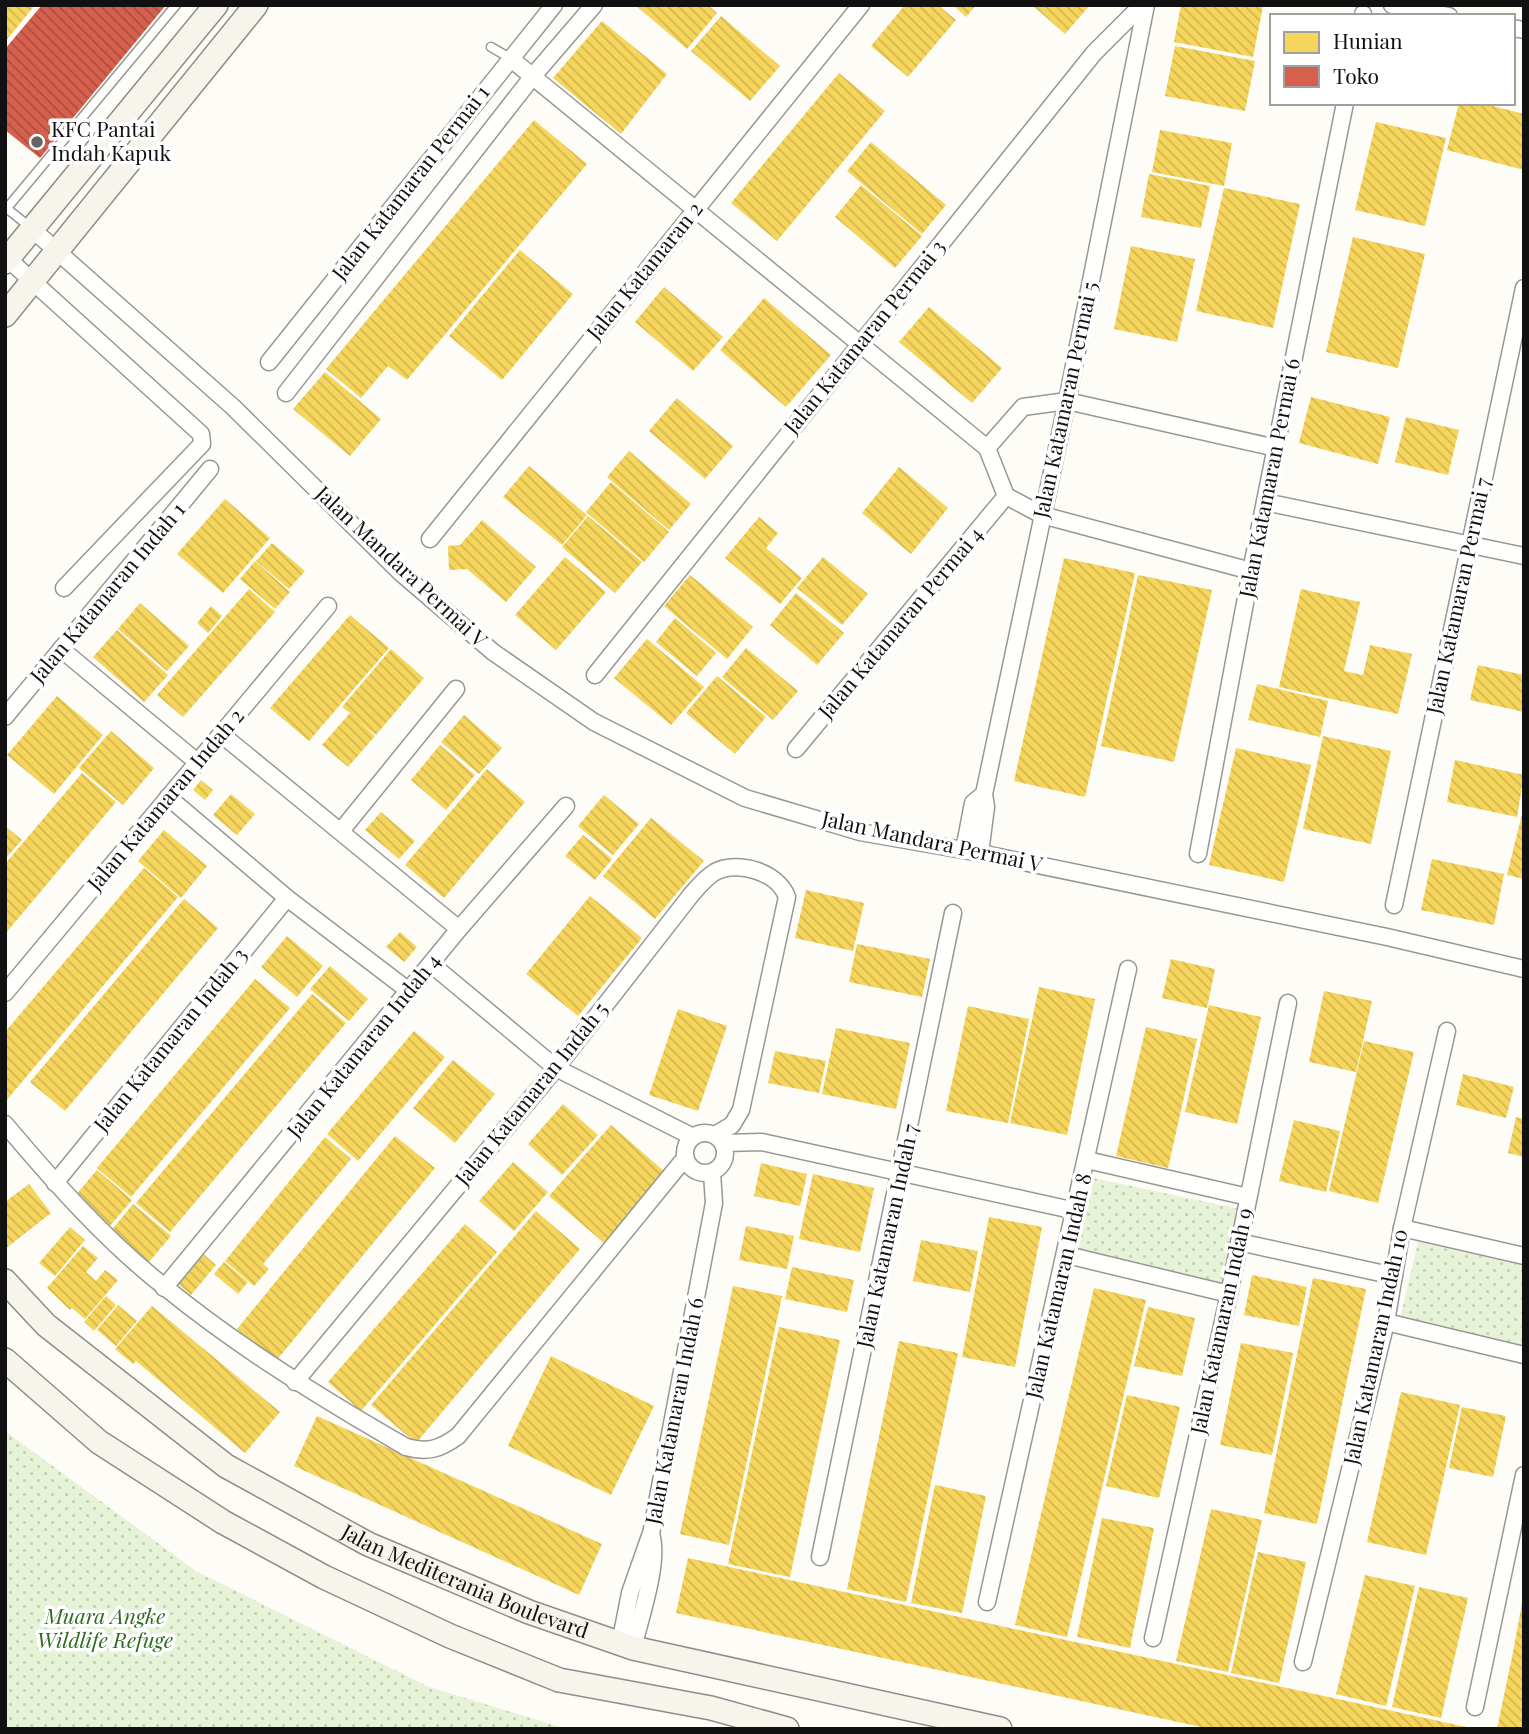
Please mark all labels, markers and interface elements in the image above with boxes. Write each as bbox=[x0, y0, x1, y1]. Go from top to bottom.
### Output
legend bbox=[1270, 14, 1515, 105]
text: Hunian bbox=[1333, 26, 1403, 54]
text: Toko bbox=[1333, 61, 1379, 89]
street label: Jalan Katamaran Permai 1 bbox=[324, 78, 495, 286]
place label: KFC Pantai Indah Kapuk bbox=[51, 114, 172, 166]
marker: KFC Pantai Indah Kapuk bbox=[29, 134, 45, 150]
street label: Jalan Katamaran 2 bbox=[578, 195, 708, 345]
street label: Jalan Katamaran Permai 3 bbox=[776, 233, 950, 439]
street label: Jalan Katamaran Permai 5 bbox=[1025, 279, 1103, 521]
street label: Jalan Katamaran Permai 6 bbox=[1231, 355, 1305, 601]
street label: Jalan Katamaran Permai 7 bbox=[1418, 474, 1496, 717]
street label: Jalan Mandara Permai V bbox=[310, 478, 495, 653]
street label: Jalan Katamaran Indah 1 bbox=[22, 495, 190, 689]
street label: Jalan Katamaran Permai 4 bbox=[810, 520, 988, 724]
street label: Jalan Katamaran Indah 2 bbox=[79, 702, 249, 897]
street label: Jalan Mandara Permai V bbox=[819, 803, 1046, 877]
street label: Jalan Katamaran Indah 3 bbox=[86, 941, 252, 1137]
street label: Jalan Katamaran Indah 4 bbox=[279, 947, 446, 1144]
street label: Jalan Katamaran Indah 5 bbox=[447, 995, 613, 1191]
street label: Jalan Katamaran Indah 7 bbox=[848, 1121, 924, 1351]
street label: Jalan Katamaran Indah 8 bbox=[1017, 1170, 1097, 1402]
street label: Jalan Katamaran Indah 9 bbox=[1182, 1205, 1258, 1437]
street label: Jalan Katamaran Indah 10 bbox=[1335, 1226, 1413, 1468]
street label: Jalan Katamaran Indah 6 bbox=[637, 1295, 709, 1527]
street label: Jalan Mediterania Boulevard bbox=[337, 1516, 593, 1644]
park label: Muara Angke Wildlife Refuge bbox=[37, 1601, 173, 1653]

